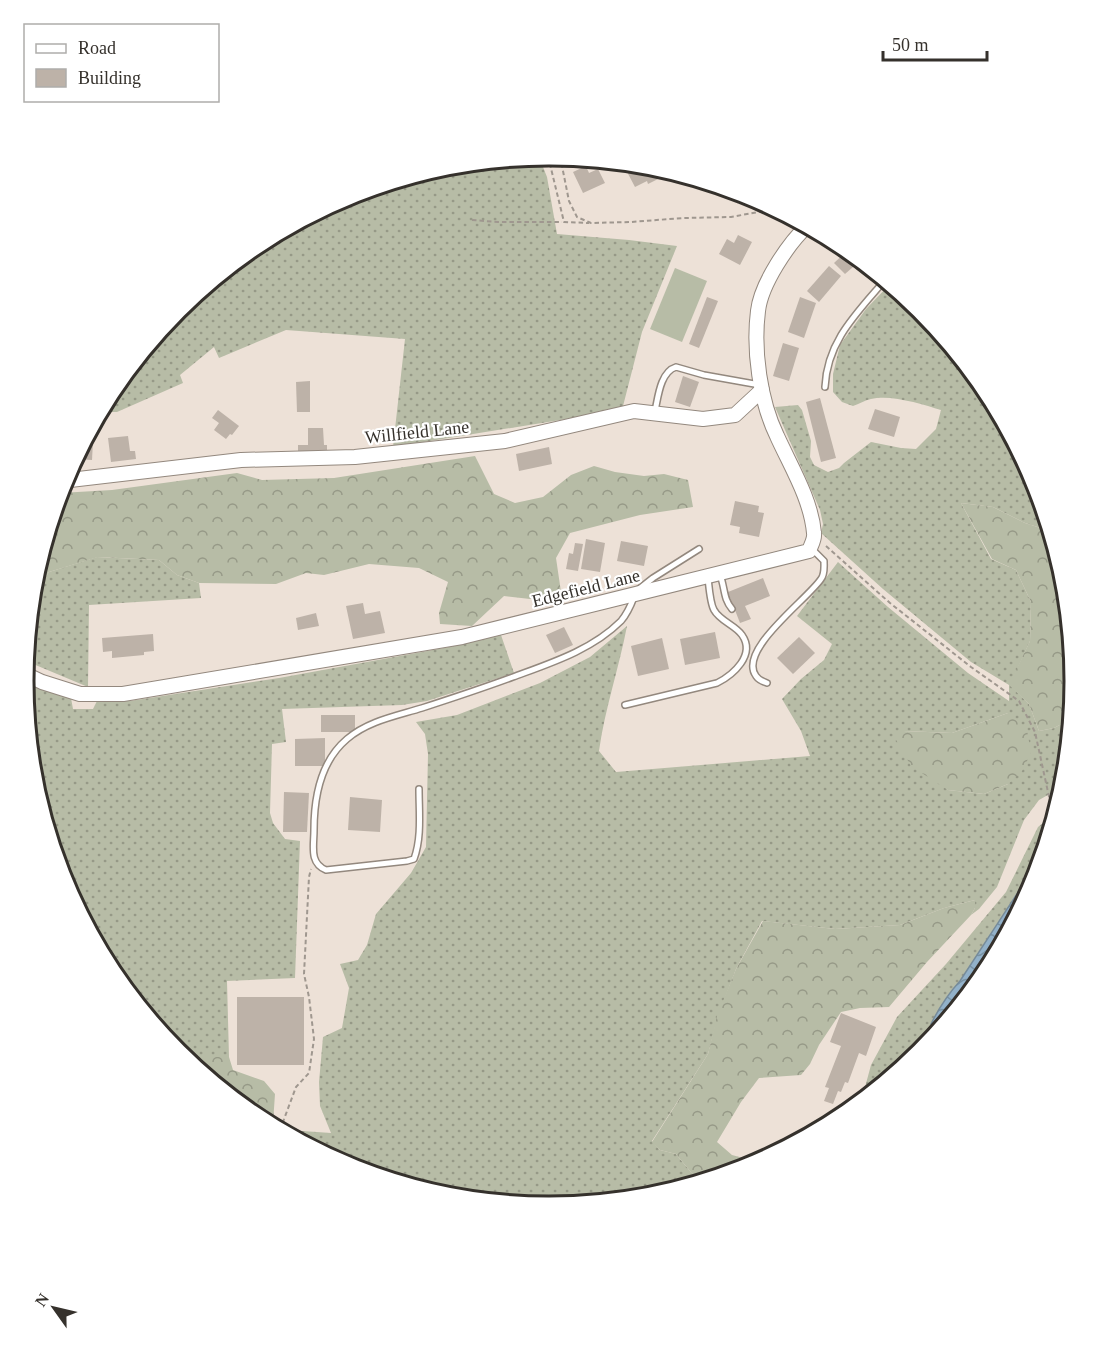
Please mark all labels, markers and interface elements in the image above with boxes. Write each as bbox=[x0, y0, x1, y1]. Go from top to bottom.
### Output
legend bbox=[24, 24, 219, 102]
scale bar bbox=[883, 24, 986, 62]
text: 50 m bbox=[892, 35, 929, 55]
text: Road bbox=[78, 38, 116, 58]
text: Building bbox=[78, 68, 141, 88]
street label: Willfield Lane bbox=[364, 417, 470, 447]
street label: Edgefield Lane bbox=[530, 565, 642, 611]
north arrow bbox=[24, 1278, 84, 1338]
text: N bbox=[32, 1290, 53, 1309]

